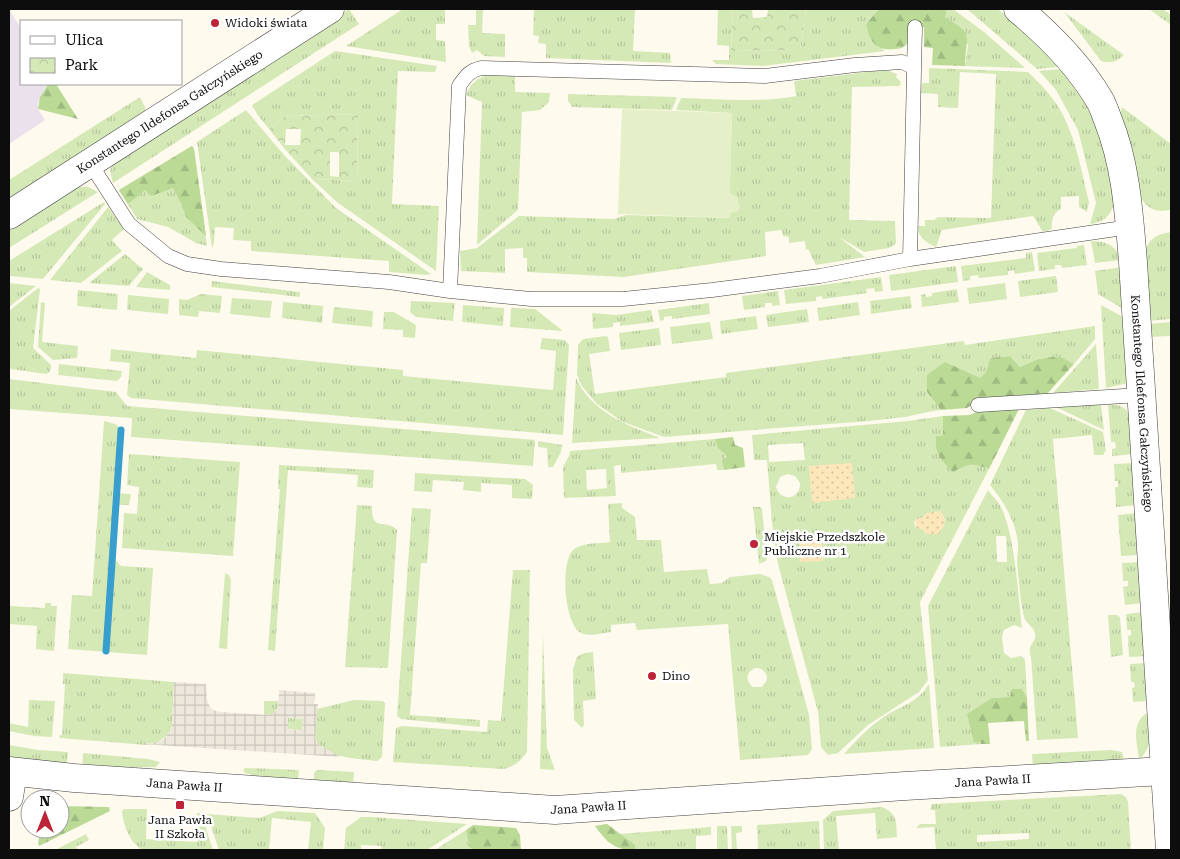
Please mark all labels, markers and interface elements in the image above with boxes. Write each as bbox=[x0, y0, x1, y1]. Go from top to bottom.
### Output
place label: Widoki świata bbox=[225, 16, 308, 30]
marker: Widoki świata bbox=[209, 17, 221, 29]
legend bbox=[20, 20, 182, 85]
text: Ulica bbox=[65, 31, 103, 49]
street label: Konstantego Ildefonsa Gałczyńskiego bbox=[74, 47, 265, 177]
text: Park bbox=[65, 56, 99, 74]
street label: Konstantego Ildefonsa Gałczyńskiego bbox=[1128, 294, 1156, 513]
place label: Miejskie Przedszkole Publiczne nr 1 bbox=[764, 530, 885, 558]
marker: Miejskie Przedszkole Publiczne nr 1 bbox=[748, 538, 760, 550]
place label: Dino bbox=[662, 669, 690, 683]
marker: Dino bbox=[646, 670, 658, 682]
street label: Jana Pawła II bbox=[954, 772, 1031, 790]
street label: Jana Pawła II bbox=[146, 776, 223, 795]
north arrow bbox=[20, 789, 70, 839]
text: N bbox=[40, 793, 51, 809]
street label: Jana Pawła II bbox=[550, 798, 627, 817]
marker: Jana Pawła II Szkoła bbox=[174, 799, 186, 811]
place label: Jana Pawła II Szkoła bbox=[148, 813, 213, 841]

